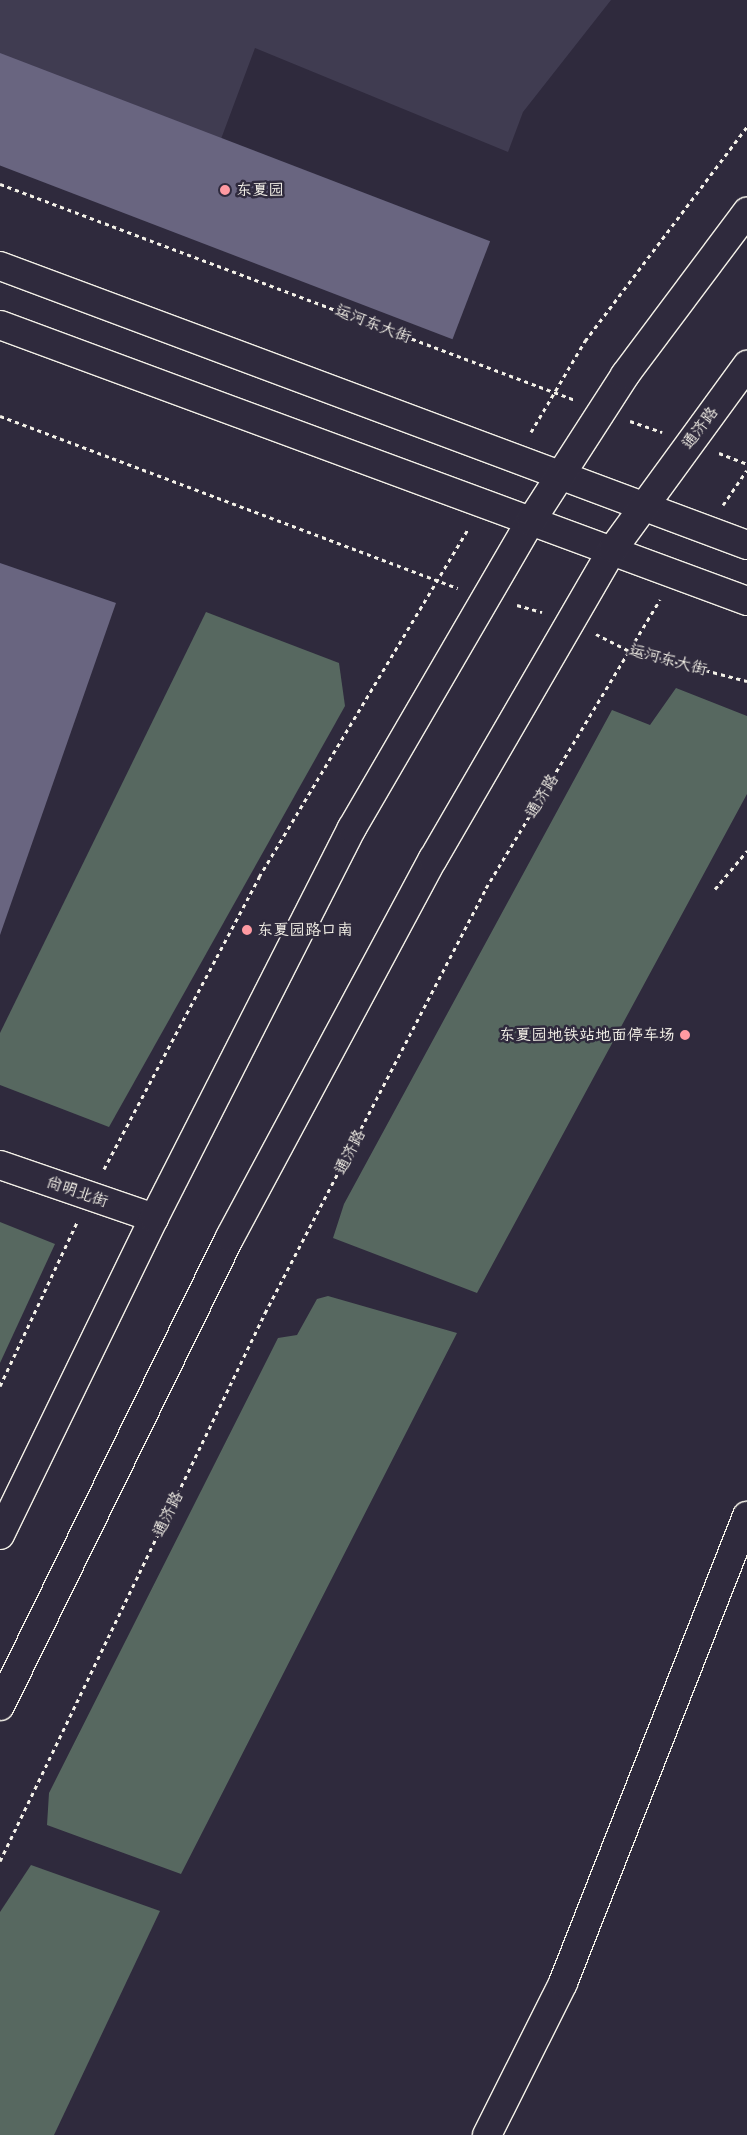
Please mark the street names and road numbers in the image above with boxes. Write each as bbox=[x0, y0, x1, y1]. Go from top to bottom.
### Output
street label: 运河东大街 bbox=[332, 301, 414, 347]
street label: 通济路 bbox=[678, 403, 722, 453]
street label: 运河东大街 bbox=[627, 640, 709, 680]
street label: 通济路 bbox=[521, 770, 563, 822]
street label: 通济路 bbox=[331, 1126, 369, 1178]
street label: 尚明北街 bbox=[44, 1173, 110, 1211]
street label: 通济路 bbox=[149, 1488, 187, 1540]

